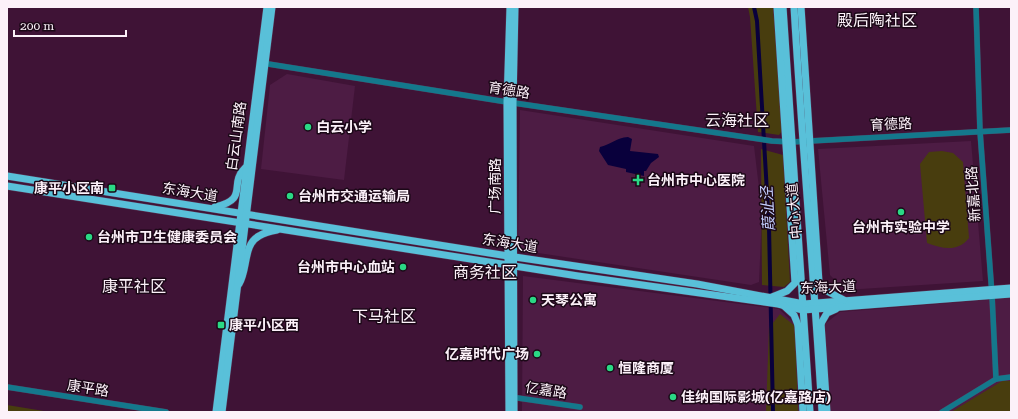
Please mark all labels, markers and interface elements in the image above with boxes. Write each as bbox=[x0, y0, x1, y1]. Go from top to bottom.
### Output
district label: 殿后陶社区 bbox=[837, 11, 917, 30]
scale bar bbox=[14, 12, 126, 38]
text: 200 m bbox=[20, 19, 54, 33]
street label: 育德路 bbox=[487, 79, 531, 101]
street label: 白云山南路 bbox=[223, 100, 249, 172]
district label: 云海社区 bbox=[705, 111, 769, 130]
street label: 育德路 bbox=[870, 115, 912, 133]
place label: 白云小学 bbox=[316, 119, 372, 135]
marker: 白云小学 bbox=[303, 122, 313, 132]
street label: 广场南路 bbox=[487, 158, 503, 214]
street label: 新嘉北路 bbox=[963, 166, 983, 222]
place label: 台州市中心医院 bbox=[647, 172, 745, 188]
marker: 台州市中心医院 bbox=[632, 174, 644, 186]
place label: 康平小区南 bbox=[34, 180, 104, 196]
street label: 东海大道 bbox=[161, 180, 219, 204]
street label: 中心大道 bbox=[784, 182, 804, 240]
marker: 康平小区南 bbox=[107, 183, 117, 193]
water label: 葭沚泾 bbox=[758, 184, 778, 232]
place label: 台州市交通运输局 bbox=[298, 188, 410, 204]
marker: 台州市交通运输局 bbox=[285, 191, 295, 201]
marker: 台州市实验中学 bbox=[896, 207, 906, 217]
place label: 台州市实验中学 bbox=[852, 219, 950, 235]
place label: 台州市卫生健康委员会 bbox=[97, 229, 237, 245]
street label: 东海大道 bbox=[481, 231, 539, 255]
marker: 台州市卫生健康委员会 bbox=[84, 232, 94, 242]
place label: 台州市中心血站 bbox=[297, 259, 395, 275]
marker: 台州市中心血站 bbox=[398, 262, 408, 272]
district label: 商务社区 bbox=[453, 263, 517, 282]
district label: 康平社区 bbox=[102, 277, 166, 296]
street label: 东海大道 bbox=[800, 278, 856, 296]
place label: 天琴公寓 bbox=[541, 292, 597, 308]
marker: 天琴公寓 bbox=[528, 295, 538, 305]
district label: 下马社区 bbox=[352, 307, 416, 326]
place label: 康平小区西 bbox=[229, 317, 299, 333]
marker: 康平小区西 bbox=[216, 320, 226, 330]
place label: 亿嘉时代广场 bbox=[445, 346, 529, 362]
marker: 亿嘉时代广场 bbox=[532, 349, 542, 359]
place label: 恒隆商厦 bbox=[618, 360, 674, 376]
marker: 恒隆商厦 bbox=[605, 363, 615, 373]
street label: 康平路 bbox=[66, 377, 110, 399]
street label: 亿嘉路 bbox=[524, 379, 568, 401]
place label: 佳纳国际影城(亿嘉路店) bbox=[681, 389, 831, 405]
marker: 佳纳国际影城(亿嘉路店) bbox=[668, 392, 678, 402]

